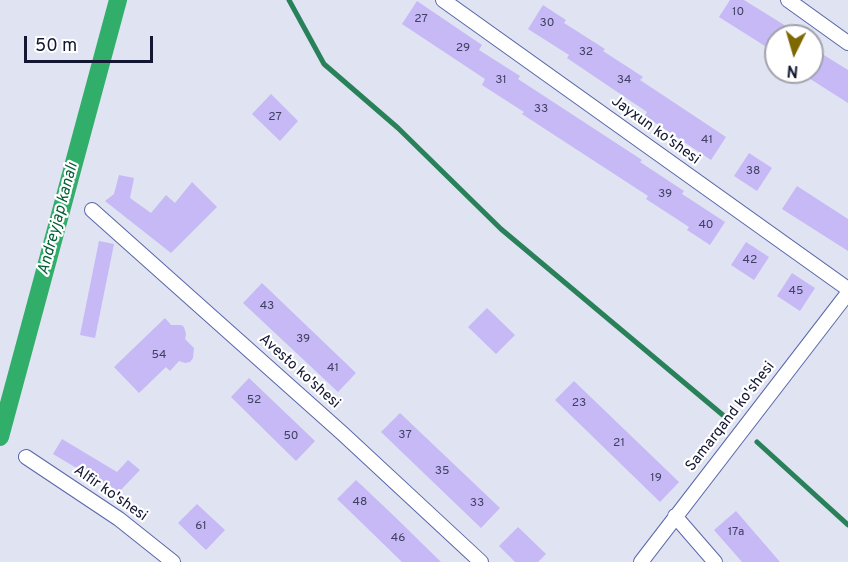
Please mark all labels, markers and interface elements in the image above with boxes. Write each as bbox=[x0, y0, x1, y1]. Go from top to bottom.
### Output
house number: 10 bbox=[732, 6, 744, 20]
house number: 27 bbox=[414, 13, 428, 27]
house number: 30 bbox=[540, 17, 554, 31]
scale bar bbox=[27, 24, 156, 62]
north arrow bbox=[764, 24, 824, 84]
text: 50 m bbox=[35, 35, 77, 58]
house number: 29 bbox=[456, 42, 470, 56]
house number: 32 bbox=[579, 46, 593, 60]
text: N bbox=[786, 59, 799, 80]
house number: 31 bbox=[495, 74, 507, 88]
house number: 34 bbox=[617, 74, 631, 88]
street label: Jayxun ko'shesi bbox=[607, 93, 703, 169]
house number: 33 bbox=[534, 103, 548, 117]
house number: 27 bbox=[268, 111, 282, 125]
house number: 41 bbox=[701, 134, 713, 148]
water label: Andreyjap kanalı bbox=[35, 161, 83, 277]
house number: 38 bbox=[746, 165, 760, 179]
house number: 39 bbox=[658, 188, 672, 202]
house number: 40 bbox=[698, 219, 714, 233]
house number: 42 bbox=[743, 254, 757, 268]
house number: 45 bbox=[789, 285, 803, 299]
house number: 43 bbox=[260, 300, 274, 314]
street label: Avesto ko'shesi bbox=[255, 331, 343, 413]
house number: 39 bbox=[296, 333, 310, 347]
house number: 54 bbox=[151, 349, 167, 363]
street label: Samarqand ko'shesi bbox=[683, 359, 779, 475]
house number: 41 bbox=[327, 362, 339, 376]
house number: 52 bbox=[247, 394, 261, 408]
house number: 23 bbox=[572, 397, 586, 411]
house number: 37 bbox=[398, 429, 412, 443]
house number: 50 bbox=[283, 430, 299, 444]
house number: 21 bbox=[613, 437, 625, 451]
street label: Alfir ko'shesi bbox=[70, 462, 150, 526]
house number: 35 bbox=[435, 465, 449, 479]
house number: 19 bbox=[650, 472, 662, 486]
house number: 48 bbox=[353, 496, 367, 510]
house number: 33 bbox=[470, 497, 484, 511]
house number: 61 bbox=[195, 520, 207, 534]
house number: 17a bbox=[728, 526, 744, 540]
house number: 46 bbox=[391, 532, 405, 546]

